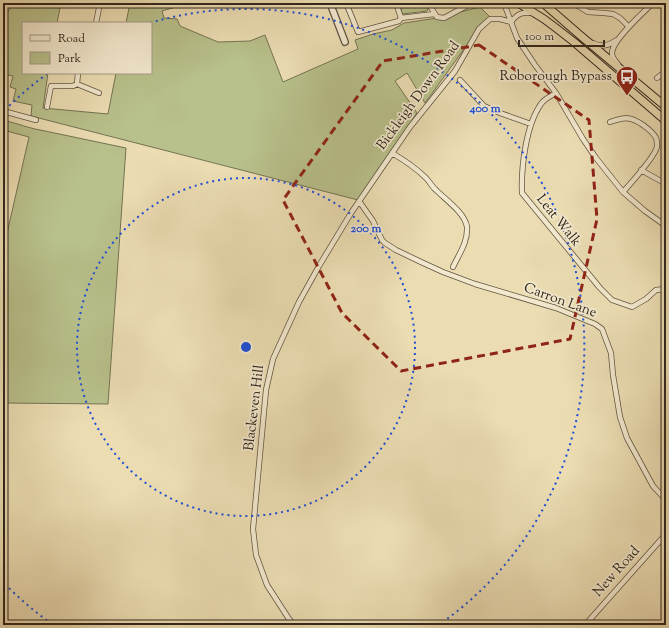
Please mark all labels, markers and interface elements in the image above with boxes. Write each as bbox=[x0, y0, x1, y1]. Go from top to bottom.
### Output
legend bbox=[22, 22, 152, 74]
scale bar bbox=[519, 22, 604, 48]
text: 100 m bbox=[525, 28, 554, 46]
text: Road bbox=[58, 30, 85, 48]
street label: Bickleigh Down Road bbox=[373, 37, 465, 155]
text: Park bbox=[58, 50, 81, 68]
bus stop icon: Roborough Bypass bbox=[614, 64, 640, 97]
place label: Roborough Bypass bbox=[499, 67, 612, 87]
text: 400 m bbox=[468, 100, 501, 118]
street label: Leat Walk bbox=[531, 191, 585, 252]
text: 200 m bbox=[351, 220, 381, 238]
street label: Carron Lane bbox=[521, 279, 599, 323]
centre of rings bbox=[239, 340, 253, 354]
street label: Blackeven Hill bbox=[240, 364, 270, 452]
street label: New Road bbox=[589, 542, 645, 602]

